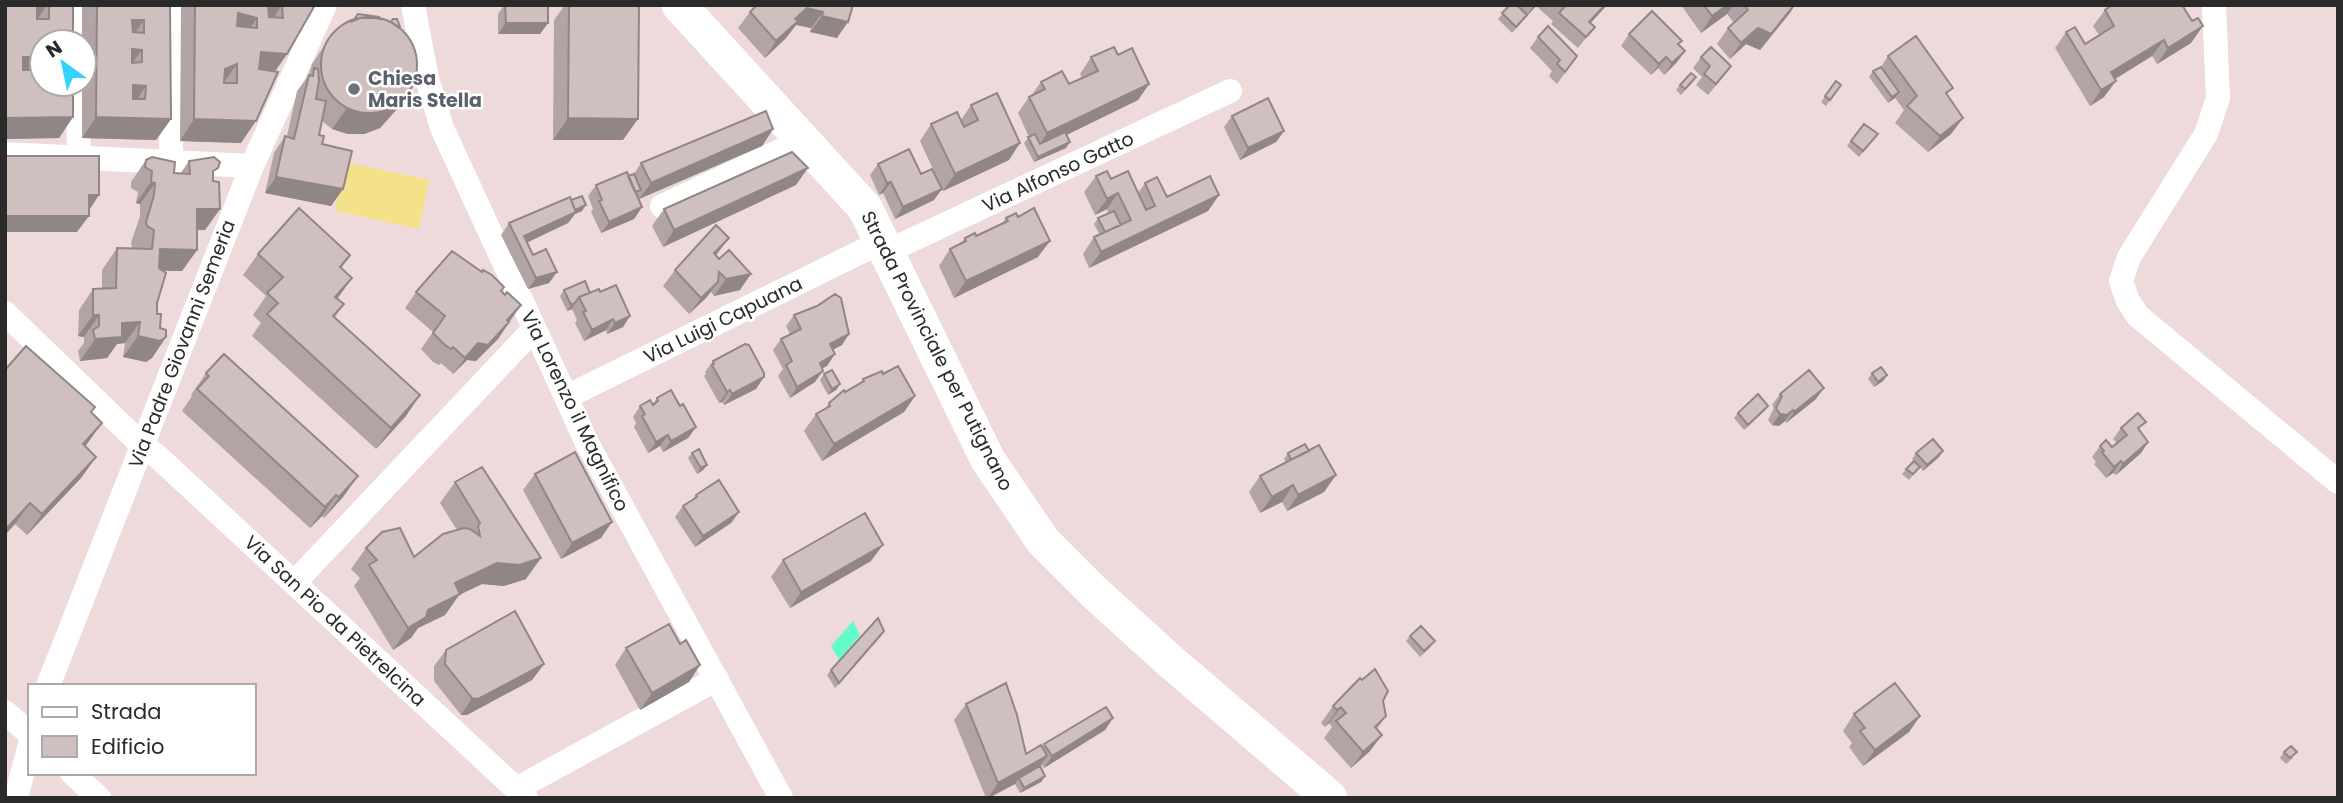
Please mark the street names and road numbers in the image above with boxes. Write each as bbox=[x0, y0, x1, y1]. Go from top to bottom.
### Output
street label: Via Alfonso Gatto bbox=[978, 125, 1138, 219]
street label: Strada Provinciale per Putignano bbox=[854, 206, 1020, 496]
street label: Via Padre Giovanni Semeria bbox=[122, 216, 242, 472]
street label: Via Luigi Capuana bbox=[639, 270, 807, 370]
street label: Via Lorenzo il Magnifico bbox=[515, 306, 635, 516]
street label: Via San Pio da Pietrelcina bbox=[238, 529, 432, 713]

